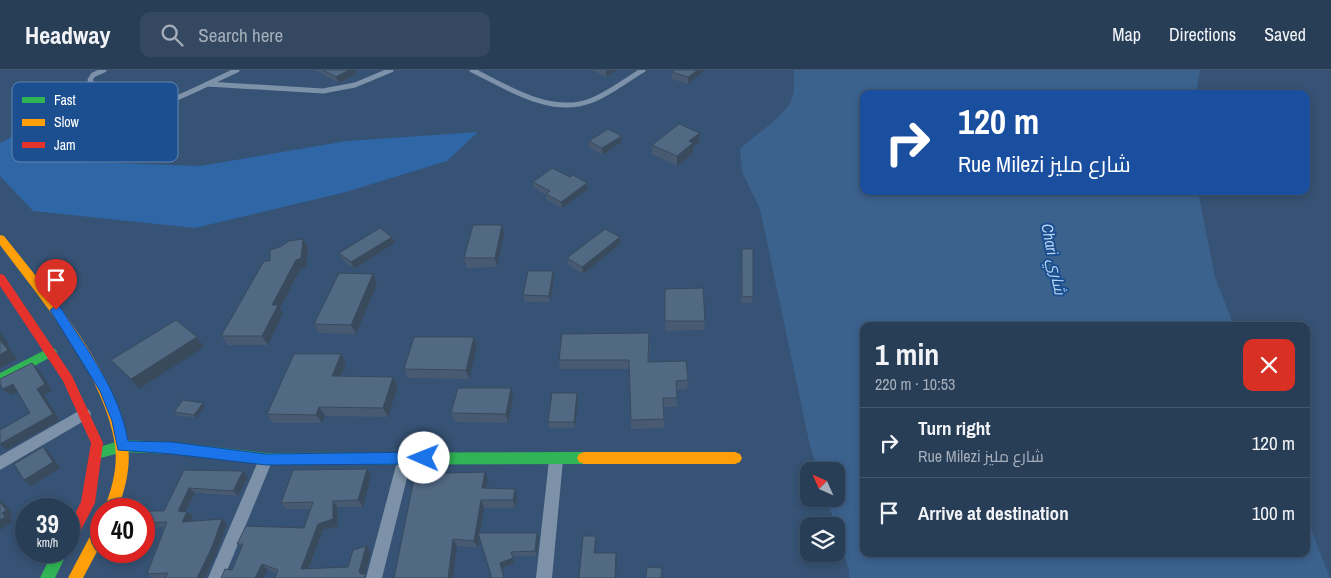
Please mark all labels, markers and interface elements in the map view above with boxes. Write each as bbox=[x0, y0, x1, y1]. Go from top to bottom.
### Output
search box bbox=[140, 12, 490, 57]
text: Headway bbox=[25, 19, 110, 51]
icon: search bbox=[158, 21, 186, 49]
text: Search here bbox=[198, 22, 283, 48]
text: Map bbox=[1112, 22, 1141, 47]
text: Directions bbox=[1169, 22, 1236, 47]
text: Saved bbox=[1264, 22, 1306, 47]
legend bbox=[12, 82, 178, 162]
text: Fast bbox=[54, 91, 76, 109]
text: 120 m bbox=[958, 98, 1039, 145]
icon: right bbox=[875, 110, 940, 175]
text: Slow bbox=[54, 113, 80, 131]
text: Jam bbox=[54, 136, 76, 154]
text: Rue Milezi شارع مليز bbox=[958, 149, 1131, 179]
water label: Chari شاري bbox=[1034, 221, 1072, 298]
pin bbox=[35, 259, 77, 310]
icon: arrive bbox=[42, 266, 70, 294]
text: 1 min bbox=[875, 334, 939, 374]
button: close bbox=[1243, 339, 1295, 391]
text: 220 m · 10:53 bbox=[875, 373, 955, 395]
text: Turn right bbox=[918, 415, 990, 441]
icon: right bbox=[875, 429, 903, 457]
text: 120 m bbox=[1252, 430, 1295, 456]
position arrow bbox=[397, 431, 449, 483]
text: Rue Milezi شارع مليز bbox=[918, 445, 1044, 467]
north arrow bbox=[800, 462, 845, 508]
map controls bbox=[800, 462, 845, 562]
speed limit sign: 40 bbox=[90, 498, 155, 563]
icon: arrive bbox=[875, 499, 903, 527]
text: Arrive at destination bbox=[918, 500, 1069, 526]
text: 100 m bbox=[1252, 500, 1295, 526]
text: 39 bbox=[36, 507, 59, 541]
button: layers bbox=[800, 517, 845, 562]
text: km/h bbox=[37, 535, 58, 551]

